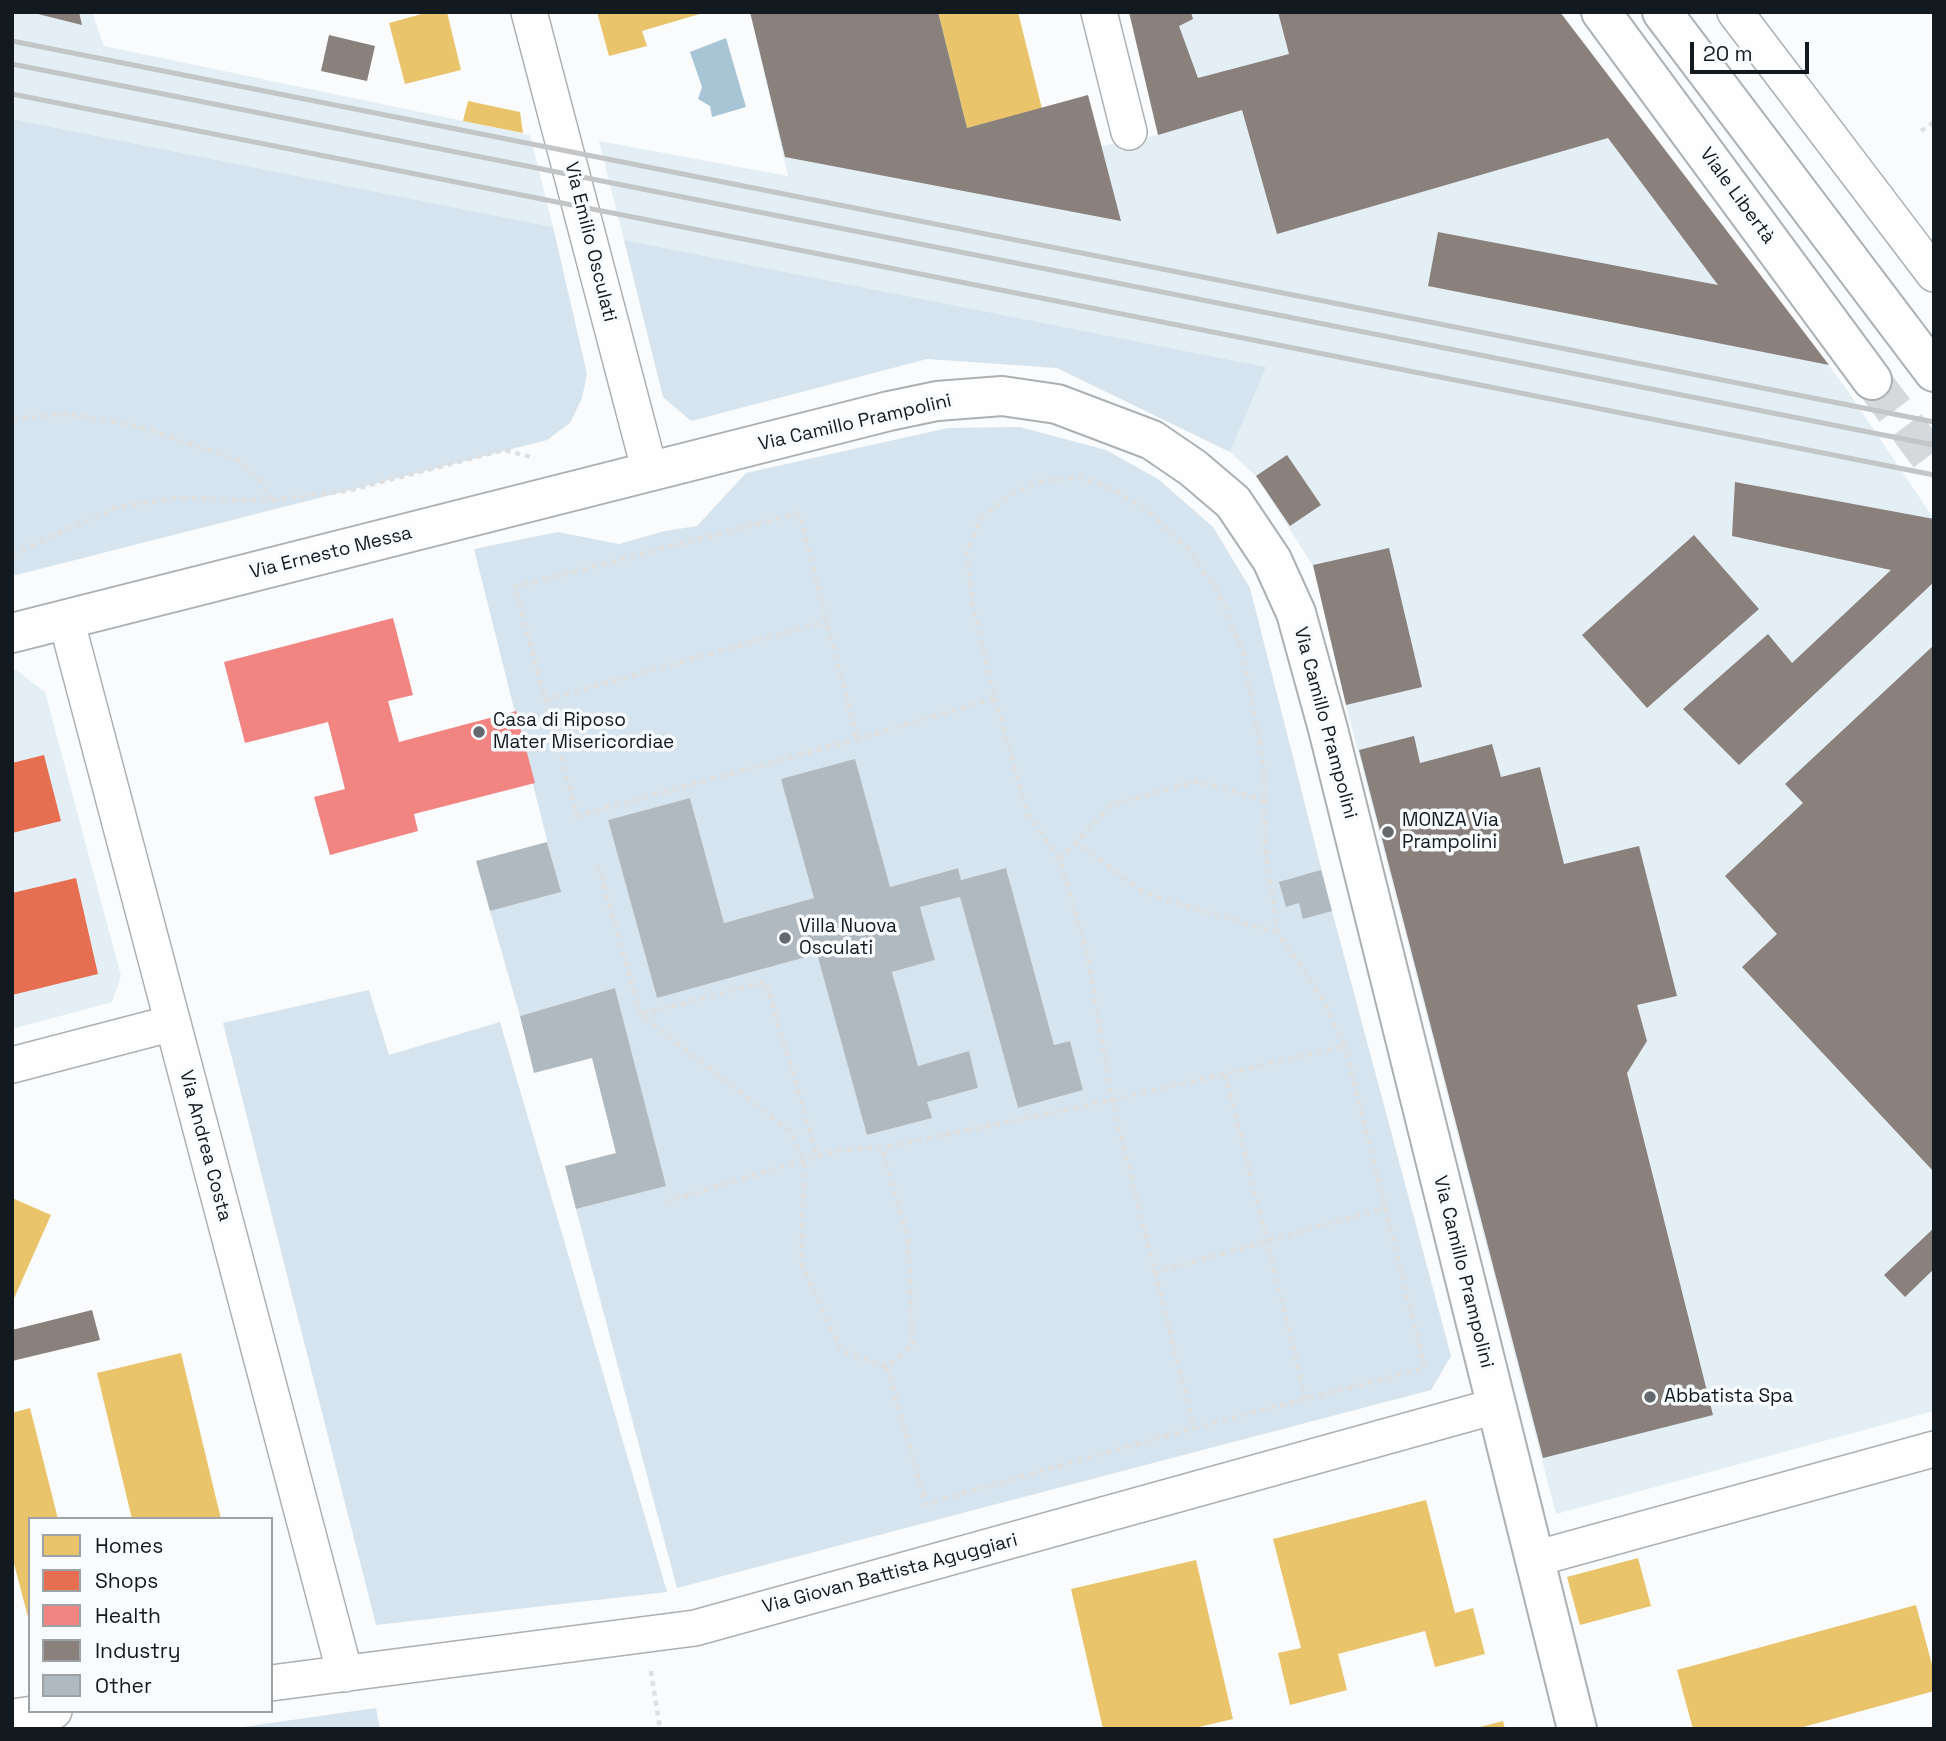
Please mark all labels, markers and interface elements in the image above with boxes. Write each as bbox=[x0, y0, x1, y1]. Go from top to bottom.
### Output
scale bar bbox=[1694, 28, 1813, 72]
text: 20 m bbox=[1703, 40, 1753, 67]
street label: Viale Libertà bbox=[1694, 143, 1780, 249]
street label: Via Emilio Osculati bbox=[559, 160, 621, 324]
street label: Via Camillo Prampolini bbox=[756, 390, 954, 456]
street label: Via Ernesto Messa bbox=[248, 522, 414, 584]
street label: Via Camillo Prampolini bbox=[1288, 625, 1362, 821]
place label: Casa di Riposo Mater Misericordiae bbox=[493, 710, 674, 754]
marker: Casa di Riposo Mater Misericordiae bbox=[471, 724, 487, 740]
place label: MONZA Via Prampolini bbox=[1402, 810, 1499, 854]
marker: MONZA Via Prampolini bbox=[1380, 824, 1396, 840]
place label: Villa Nuova Osculati bbox=[799, 916, 897, 960]
marker: Villa Nuova Osculati bbox=[777, 930, 793, 946]
street label: Via Andrea Costa bbox=[174, 1068, 236, 1224]
street label: Via Camillo Prampolini bbox=[1428, 1173, 1498, 1371]
place label: Abbatista Spa bbox=[1664, 1386, 1793, 1408]
marker: Abbatista Spa bbox=[1642, 1389, 1658, 1405]
legend bbox=[28, 1517, 273, 1713]
street label: Via Giovan Battista Aguggiari bbox=[760, 1529, 1020, 1619]
text: Homes bbox=[95, 1532, 163, 1559]
text: Shops bbox=[95, 1567, 158, 1594]
text: Health bbox=[95, 1602, 161, 1629]
text: Industry bbox=[95, 1637, 181, 1664]
text: Other bbox=[95, 1672, 152, 1699]

